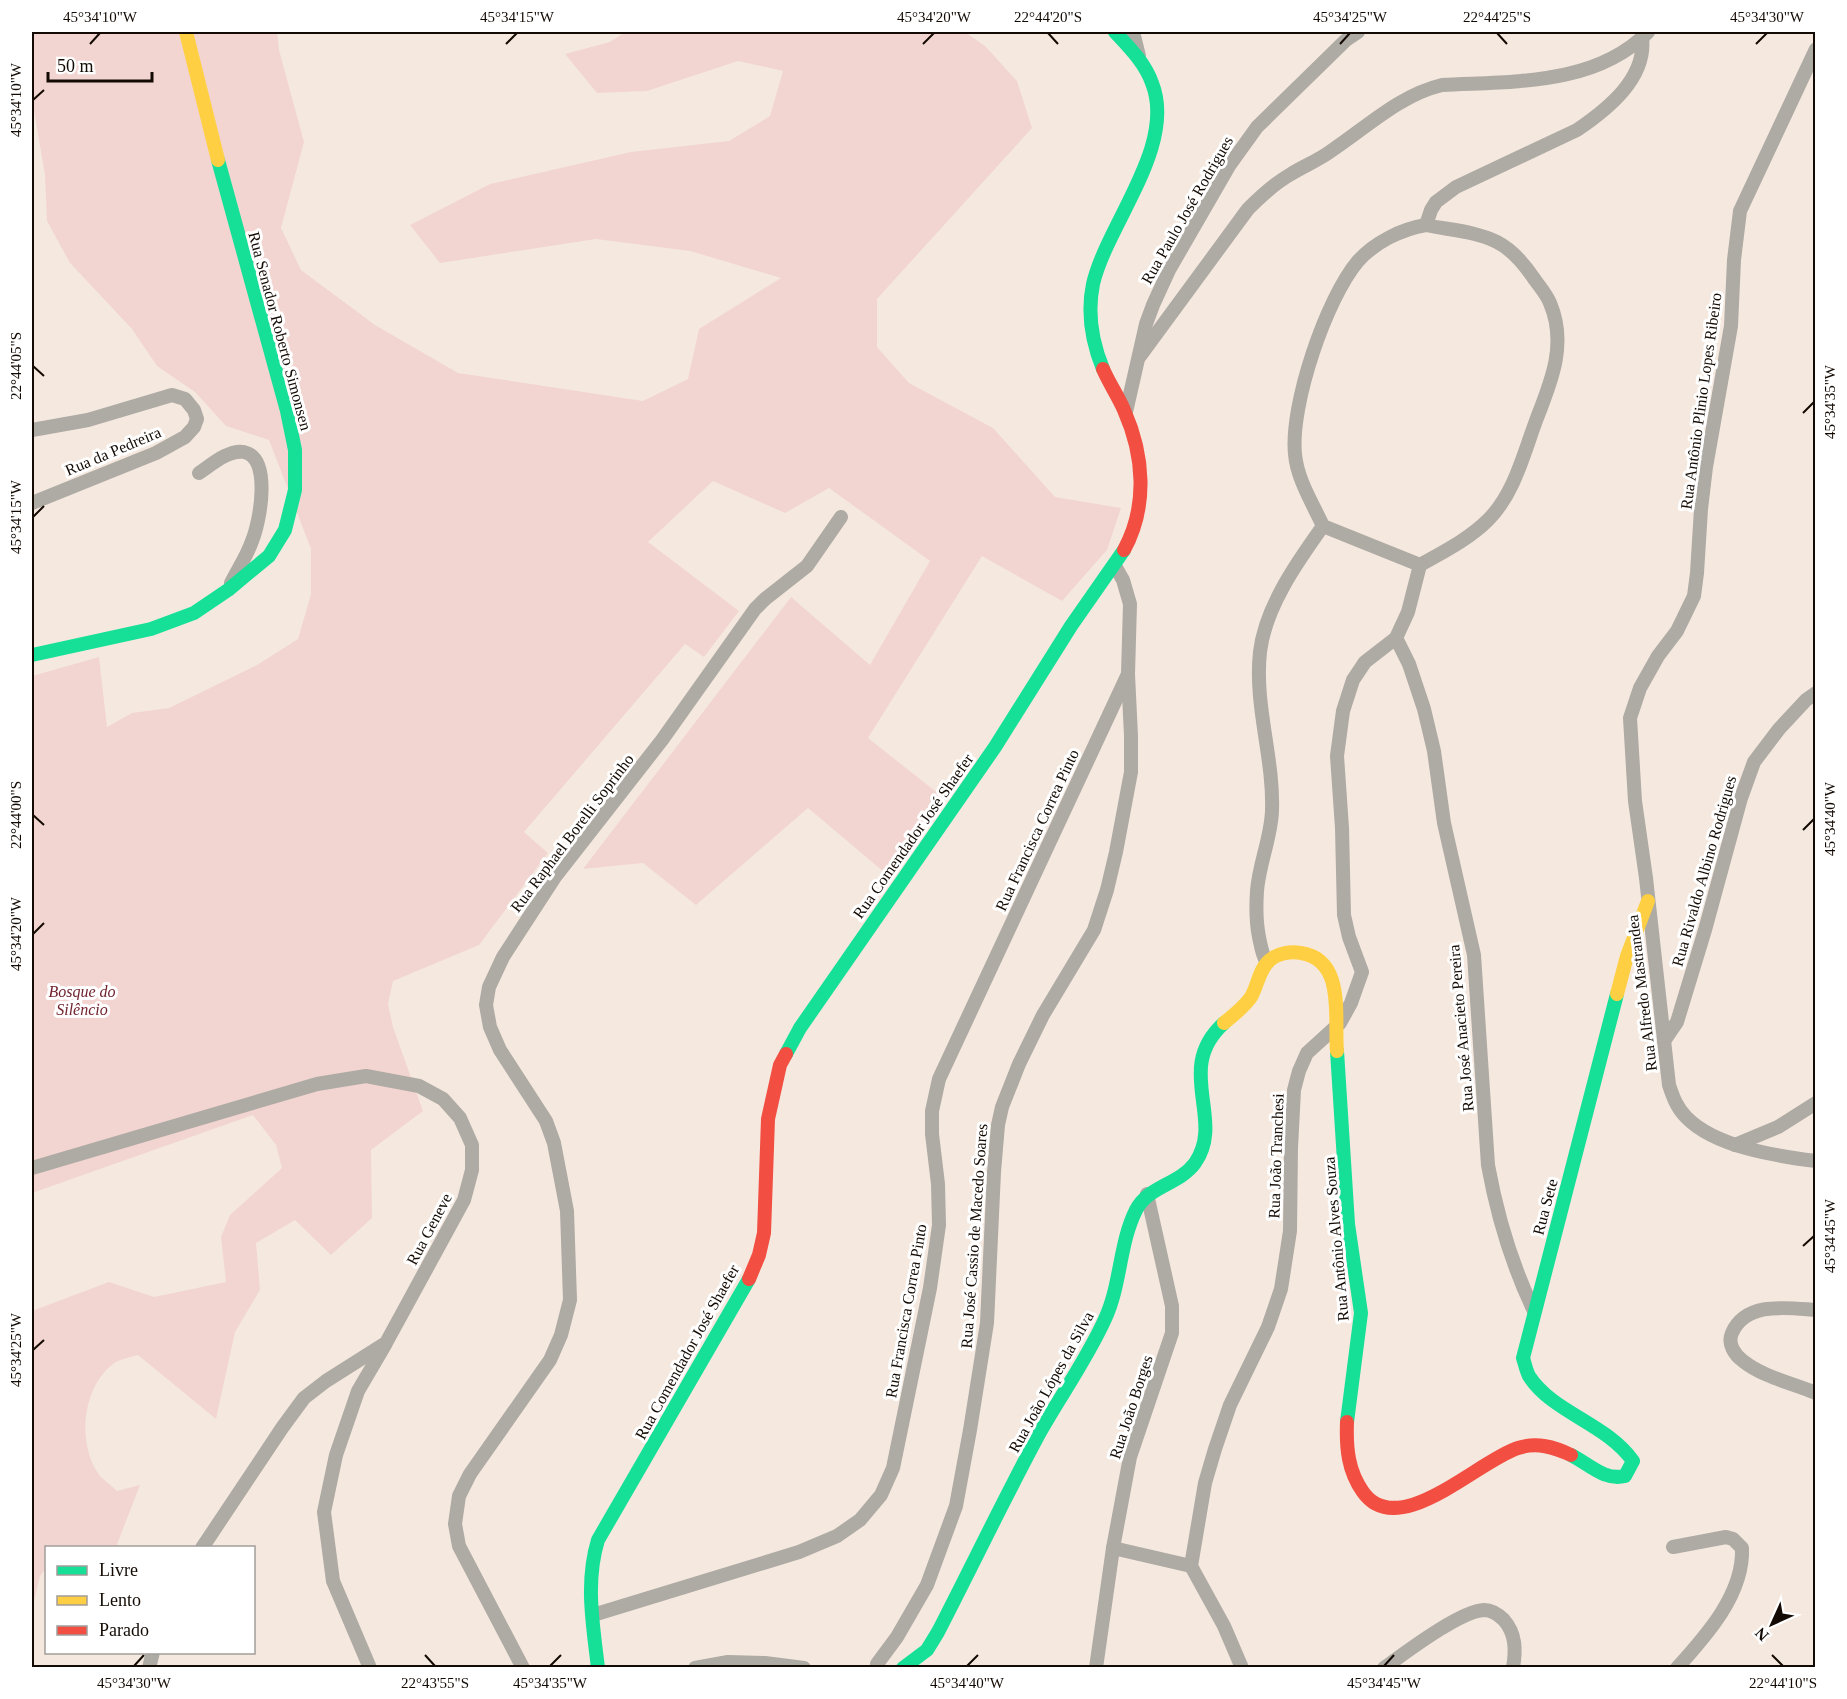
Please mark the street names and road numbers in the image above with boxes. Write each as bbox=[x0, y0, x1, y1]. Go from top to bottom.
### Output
street label: Rua Paulo José Rodrigues bbox=[1138, 133, 1237, 287]
street label: Rua Senador Roberto Simonsen bbox=[245, 230, 315, 432]
street label: Rua Antônio Plinio Lopes Ribeiro bbox=[1677, 292, 1726, 511]
street label: Rua da Pedreira bbox=[63, 423, 163, 479]
street label: Rua Francisca Correa Pinto bbox=[992, 746, 1082, 914]
street label: Rua Comendador José Shaefer bbox=[850, 750, 977, 921]
street label: Rua Raphael Borelli Soprinho bbox=[507, 751, 638, 916]
street label: Rua Rivaldo Albino Rodrigues bbox=[1669, 774, 1740, 969]
street label: Rua Alfredo Mastrandea bbox=[1624, 914, 1660, 1072]
street label: Rua José Anacieto Pereira bbox=[1445, 944, 1477, 1112]
street label: Rua João Tranchesi bbox=[1265, 1093, 1287, 1219]
street label: Rua José Cassio de Macedo Soares bbox=[958, 1123, 990, 1349]
street label: Rua Antônio Alves Souza bbox=[1320, 1156, 1352, 1322]
street label: Rua Sete bbox=[1529, 1177, 1561, 1237]
street label: Rua Geneve bbox=[403, 1190, 455, 1268]
street label: Rua Francisca Correa Pinto bbox=[882, 1223, 930, 1399]
street label: Rua Comendador José Shaefer bbox=[632, 1261, 742, 1442]
street label: Rua João Lópes da Silva bbox=[1005, 1309, 1098, 1456]
street label: Rua João Borges bbox=[1106, 1353, 1157, 1461]

